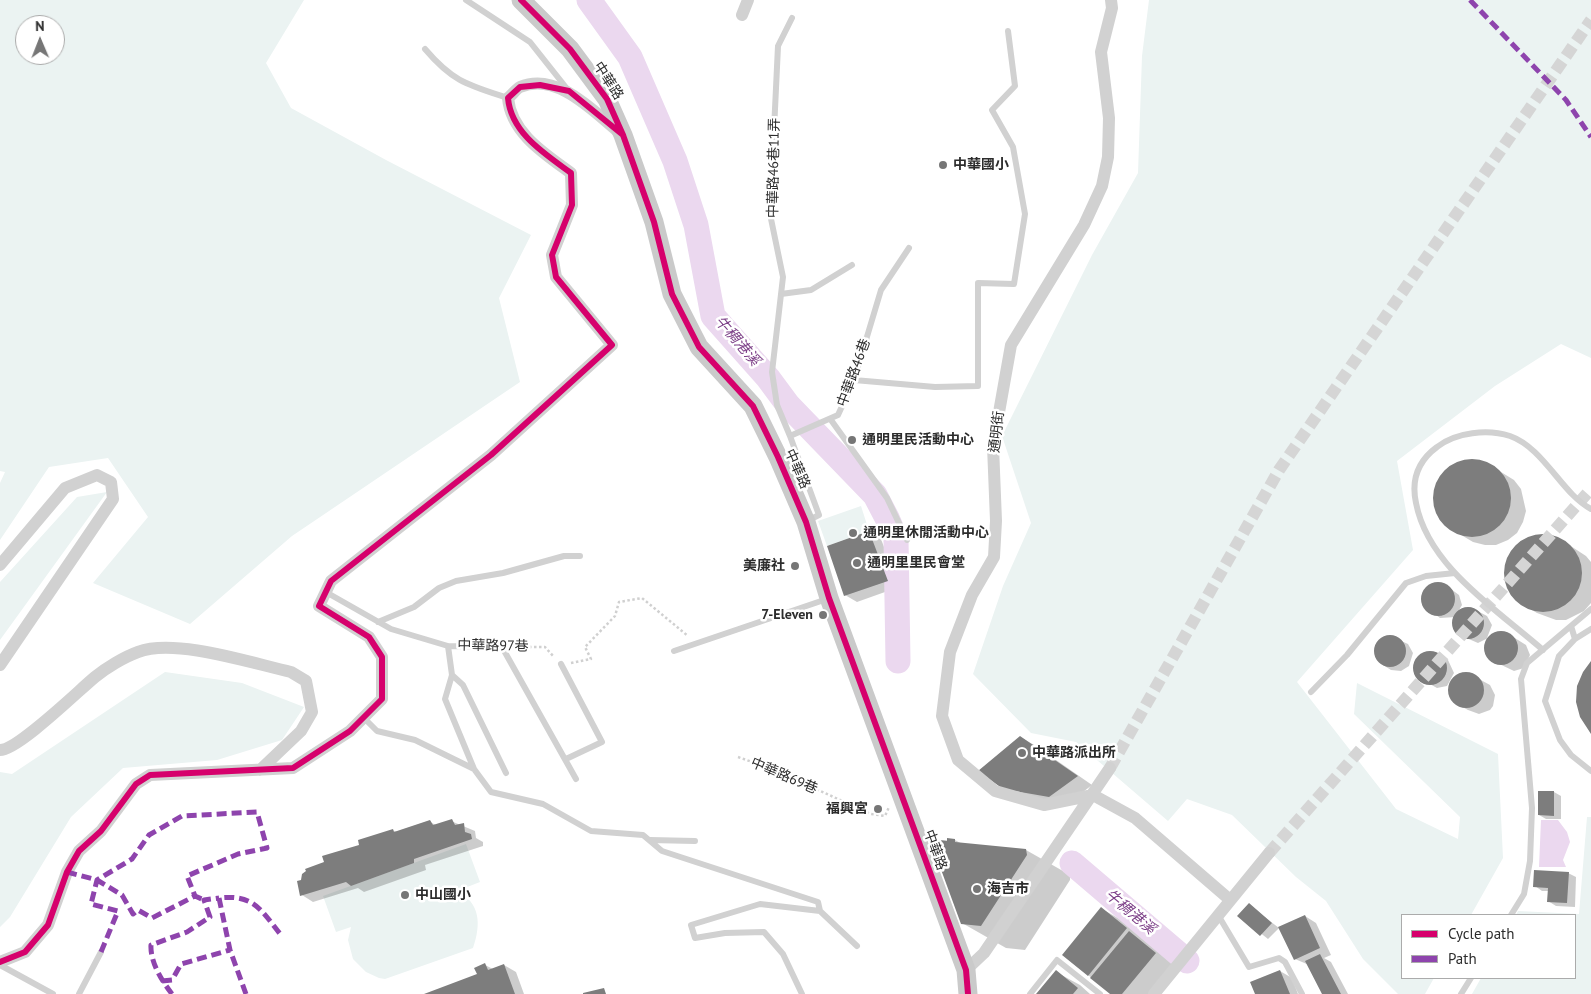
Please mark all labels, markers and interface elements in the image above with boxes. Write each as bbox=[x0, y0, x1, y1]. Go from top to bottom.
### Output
north arrow bbox=[15, 15, 65, 65]
text: N bbox=[35, 17, 45, 35]
street label: 中華路 bbox=[590, 59, 626, 103]
street label: 中華路46巷11弄 bbox=[765, 118, 783, 218]
place label: 中華國小 bbox=[953, 157, 1009, 173]
marker: 中華國小 bbox=[937, 159, 949, 171]
water label: 牛稠港溪 bbox=[711, 312, 763, 370]
street label: 中華路46巷 bbox=[834, 337, 874, 409]
street label: 通明街 bbox=[986, 410, 1008, 454]
place label: 通明里民活動中心 bbox=[862, 432, 974, 448]
marker: 通明里民活動中心 bbox=[846, 434, 858, 446]
street label: 中華路 bbox=[781, 446, 813, 492]
place label: 通明里休閒活動中心 bbox=[863, 525, 989, 541]
marker: 通明里休閒活動中心 bbox=[847, 527, 859, 539]
place label: 通明里里民會堂 bbox=[867, 555, 965, 571]
marker: 通明里里民會堂 bbox=[851, 557, 863, 569]
place label: 美廉社 bbox=[743, 558, 785, 574]
marker: 美廉社 bbox=[789, 560, 801, 572]
place label: 7-Eleven bbox=[761, 607, 813, 623]
marker: 7-Eleven bbox=[817, 609, 829, 621]
street label: 中華路97巷 bbox=[457, 637, 529, 655]
place label: 中華路派出所 bbox=[1032, 745, 1116, 761]
marker: 中華路派出所 bbox=[1016, 747, 1028, 759]
street label: 中華路69巷 bbox=[748, 754, 820, 798]
place label: 福興宮 bbox=[826, 801, 868, 817]
marker: 福興宮 bbox=[872, 803, 884, 815]
street label: 中華路 bbox=[920, 827, 950, 873]
place label: 海吉市 bbox=[987, 881, 1029, 897]
marker: 海吉市 bbox=[971, 883, 983, 895]
water label: 牛稠港溪 bbox=[1101, 886, 1159, 938]
place label: 中山國小 bbox=[415, 887, 471, 903]
marker: 中山國小 bbox=[399, 889, 411, 901]
legend bbox=[1401, 914, 1576, 979]
text: Cycle path bbox=[1448, 924, 1514, 943]
text: Path bbox=[1448, 949, 1477, 968]

